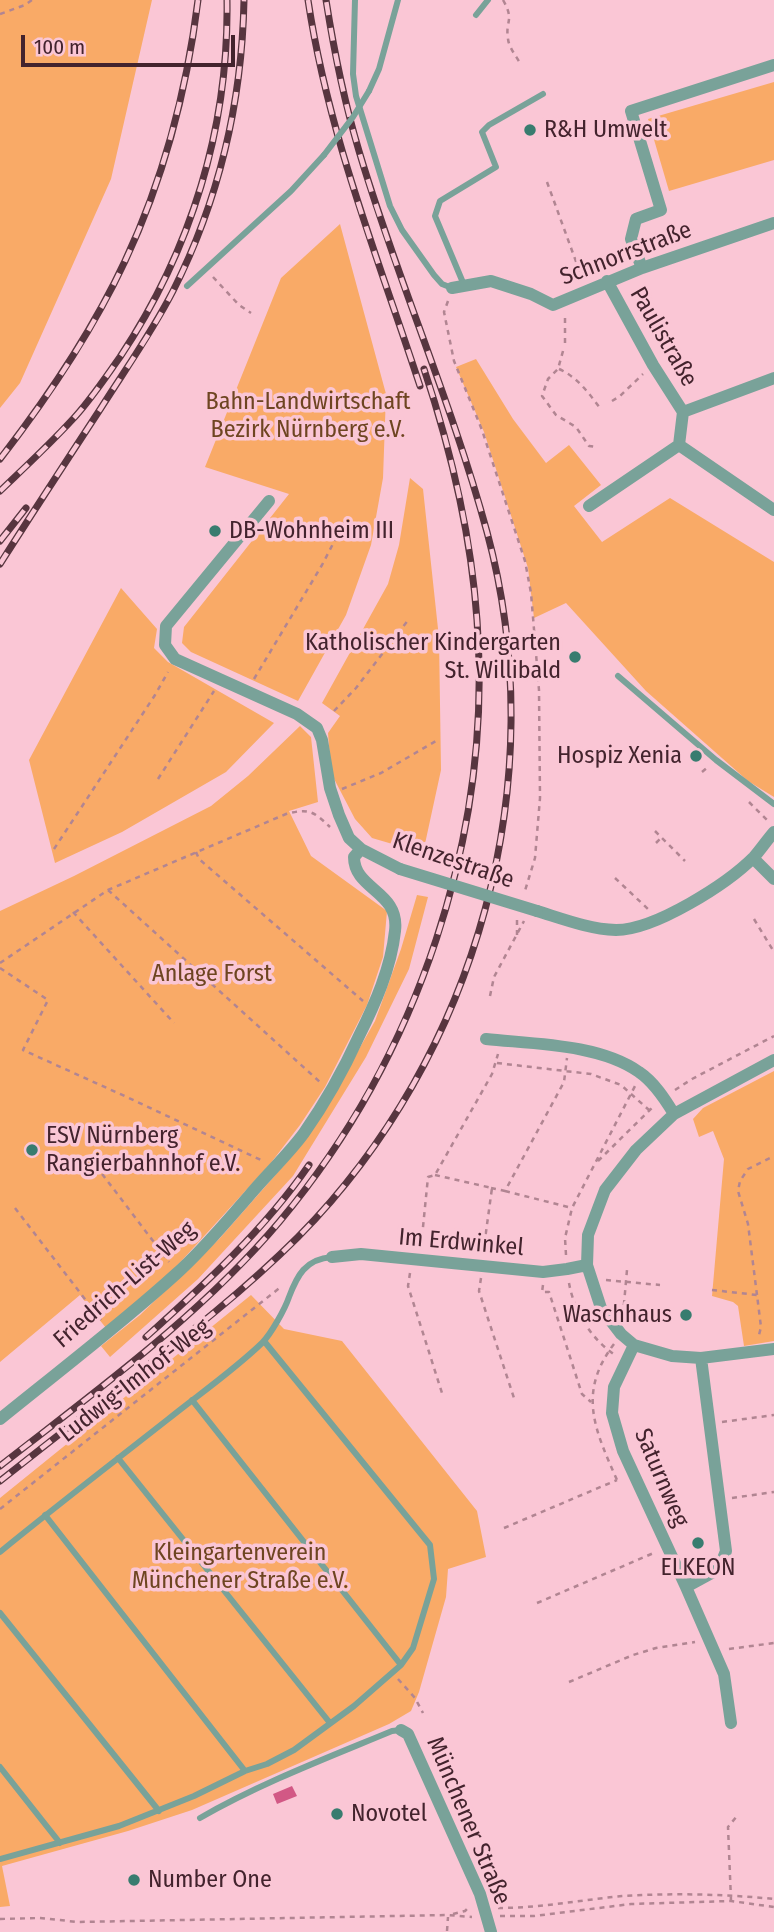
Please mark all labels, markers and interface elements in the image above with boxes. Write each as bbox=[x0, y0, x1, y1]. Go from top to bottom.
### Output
scale bar bbox=[24, 21, 238, 65]
text: 100 m bbox=[34, 34, 85, 60]
place label: R&H Umwelt bbox=[544, 116, 667, 144]
marker: R&H Umwelt bbox=[522, 122, 538, 138]
street label: Schnorrstraße bbox=[556, 216, 696, 292]
street label: Paulistraße bbox=[623, 282, 703, 392]
park label: Bahn-Landwirtschaft Bezirk Nürnberg e.V. bbox=[206, 388, 410, 444]
place label: DB-Wohnheim III bbox=[229, 517, 394, 545]
marker: DB-Wohnheim III bbox=[207, 523, 223, 539]
place label: Katholischer Kindergarten St. Willibald bbox=[305, 629, 561, 685]
marker: Katholischer Kindergarten St. Willibald bbox=[567, 649, 583, 665]
place label: Hospiz Xenia bbox=[557, 742, 682, 770]
marker: Hospiz Xenia bbox=[688, 748, 704, 764]
street label: Klenzestraße bbox=[388, 827, 518, 895]
park label: Anlage Forst bbox=[152, 960, 272, 988]
place label: ESV Nürnberg Rangierbahnhof e.V. bbox=[46, 1122, 240, 1178]
marker: ESV Nürnberg Rangierbahnhof e.V. bbox=[24, 1142, 40, 1158]
street label: Friedrich-List-Weg bbox=[48, 1216, 202, 1354]
street label: Im Erdwinkel bbox=[397, 1223, 525, 1263]
place label: Waschhaus bbox=[563, 1301, 672, 1329]
marker: Waschhaus bbox=[678, 1307, 694, 1323]
street label: Ludwig-Imhof-Weg bbox=[54, 1313, 216, 1449]
street label: Saturnweg bbox=[627, 1425, 695, 1531]
marker: ELKEON bbox=[690, 1535, 706, 1551]
park label: Kleingartenverein Münchener Straße e.V. bbox=[132, 1539, 348, 1595]
place label: ELKEON bbox=[660, 1554, 736, 1582]
street label: Münchener Straße bbox=[420, 1733, 516, 1909]
place label: Novotel bbox=[351, 1800, 427, 1828]
marker: Novotel bbox=[329, 1806, 345, 1822]
place label: Number One bbox=[148, 1866, 272, 1894]
marker: Number One bbox=[126, 1872, 142, 1888]

